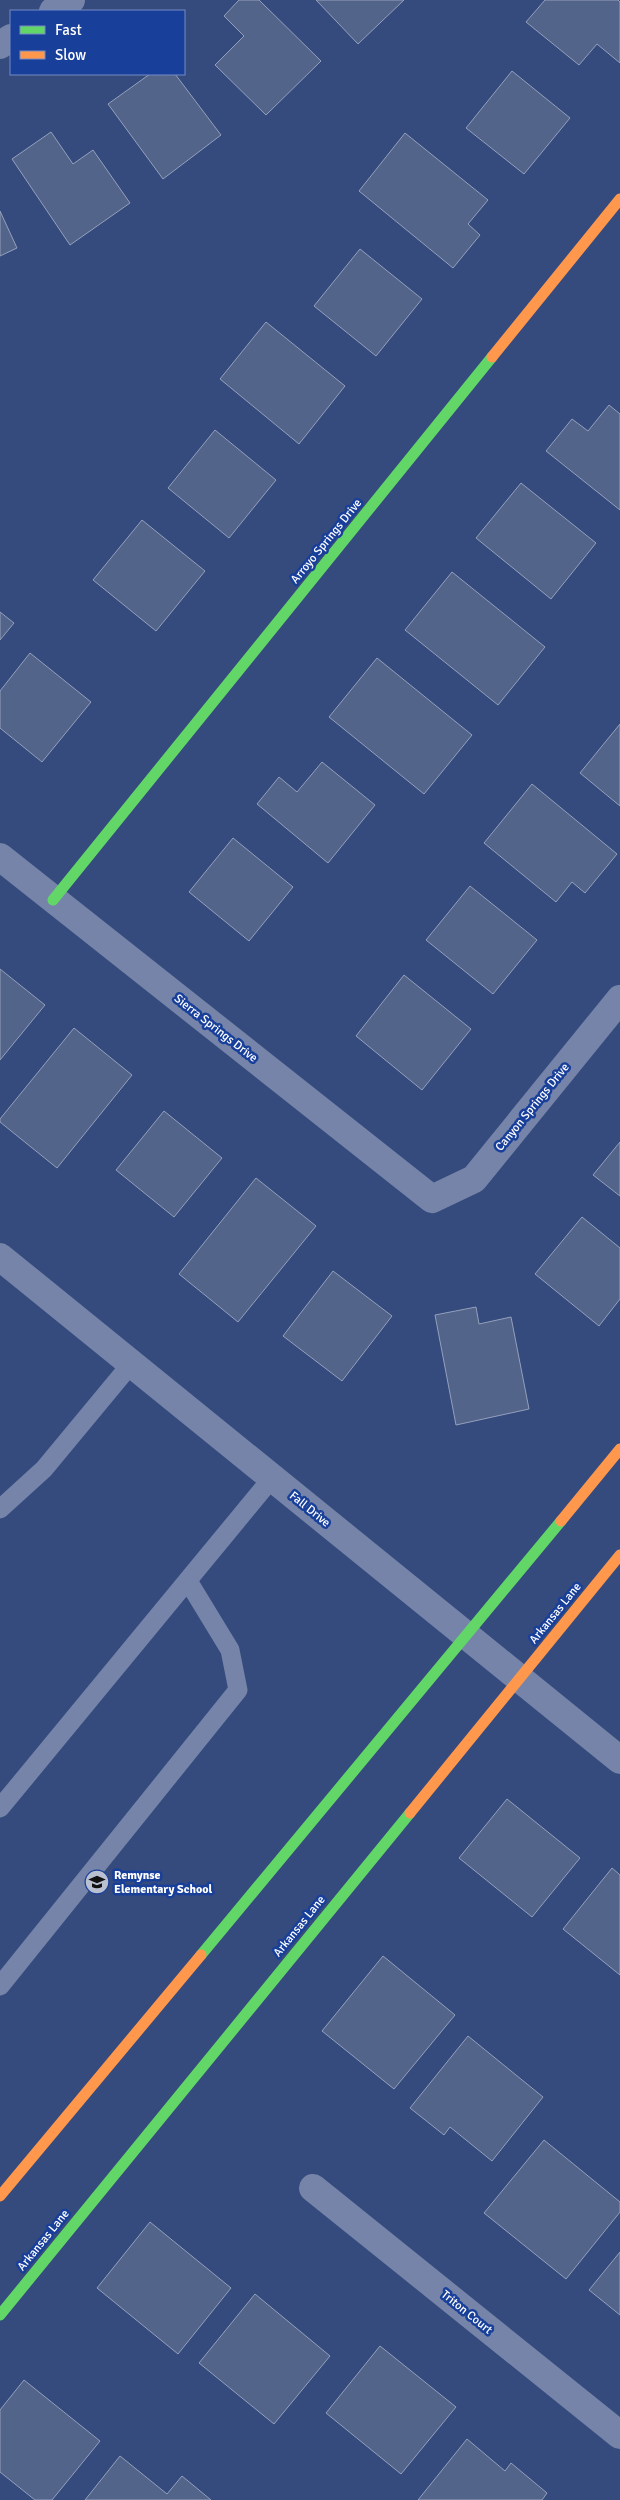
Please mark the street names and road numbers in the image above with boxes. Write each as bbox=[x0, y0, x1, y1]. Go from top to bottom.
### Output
street label: Arroyo Springs Drive bbox=[288, 496, 365, 587]
street label: Sierra Springs Drive bbox=[171, 991, 260, 1066]
street label: Canyon Springs Drive bbox=[492, 1060, 573, 1154]
street label: Fall Drive bbox=[286, 1488, 333, 1530]
street label: Arkansas Lane bbox=[526, 1580, 585, 1647]
street label: Arkansas Lane bbox=[270, 1893, 329, 1960]
street label: Arkansas Lane bbox=[14, 2207, 73, 2274]
street label: Triton Court bbox=[438, 2287, 495, 2338]

